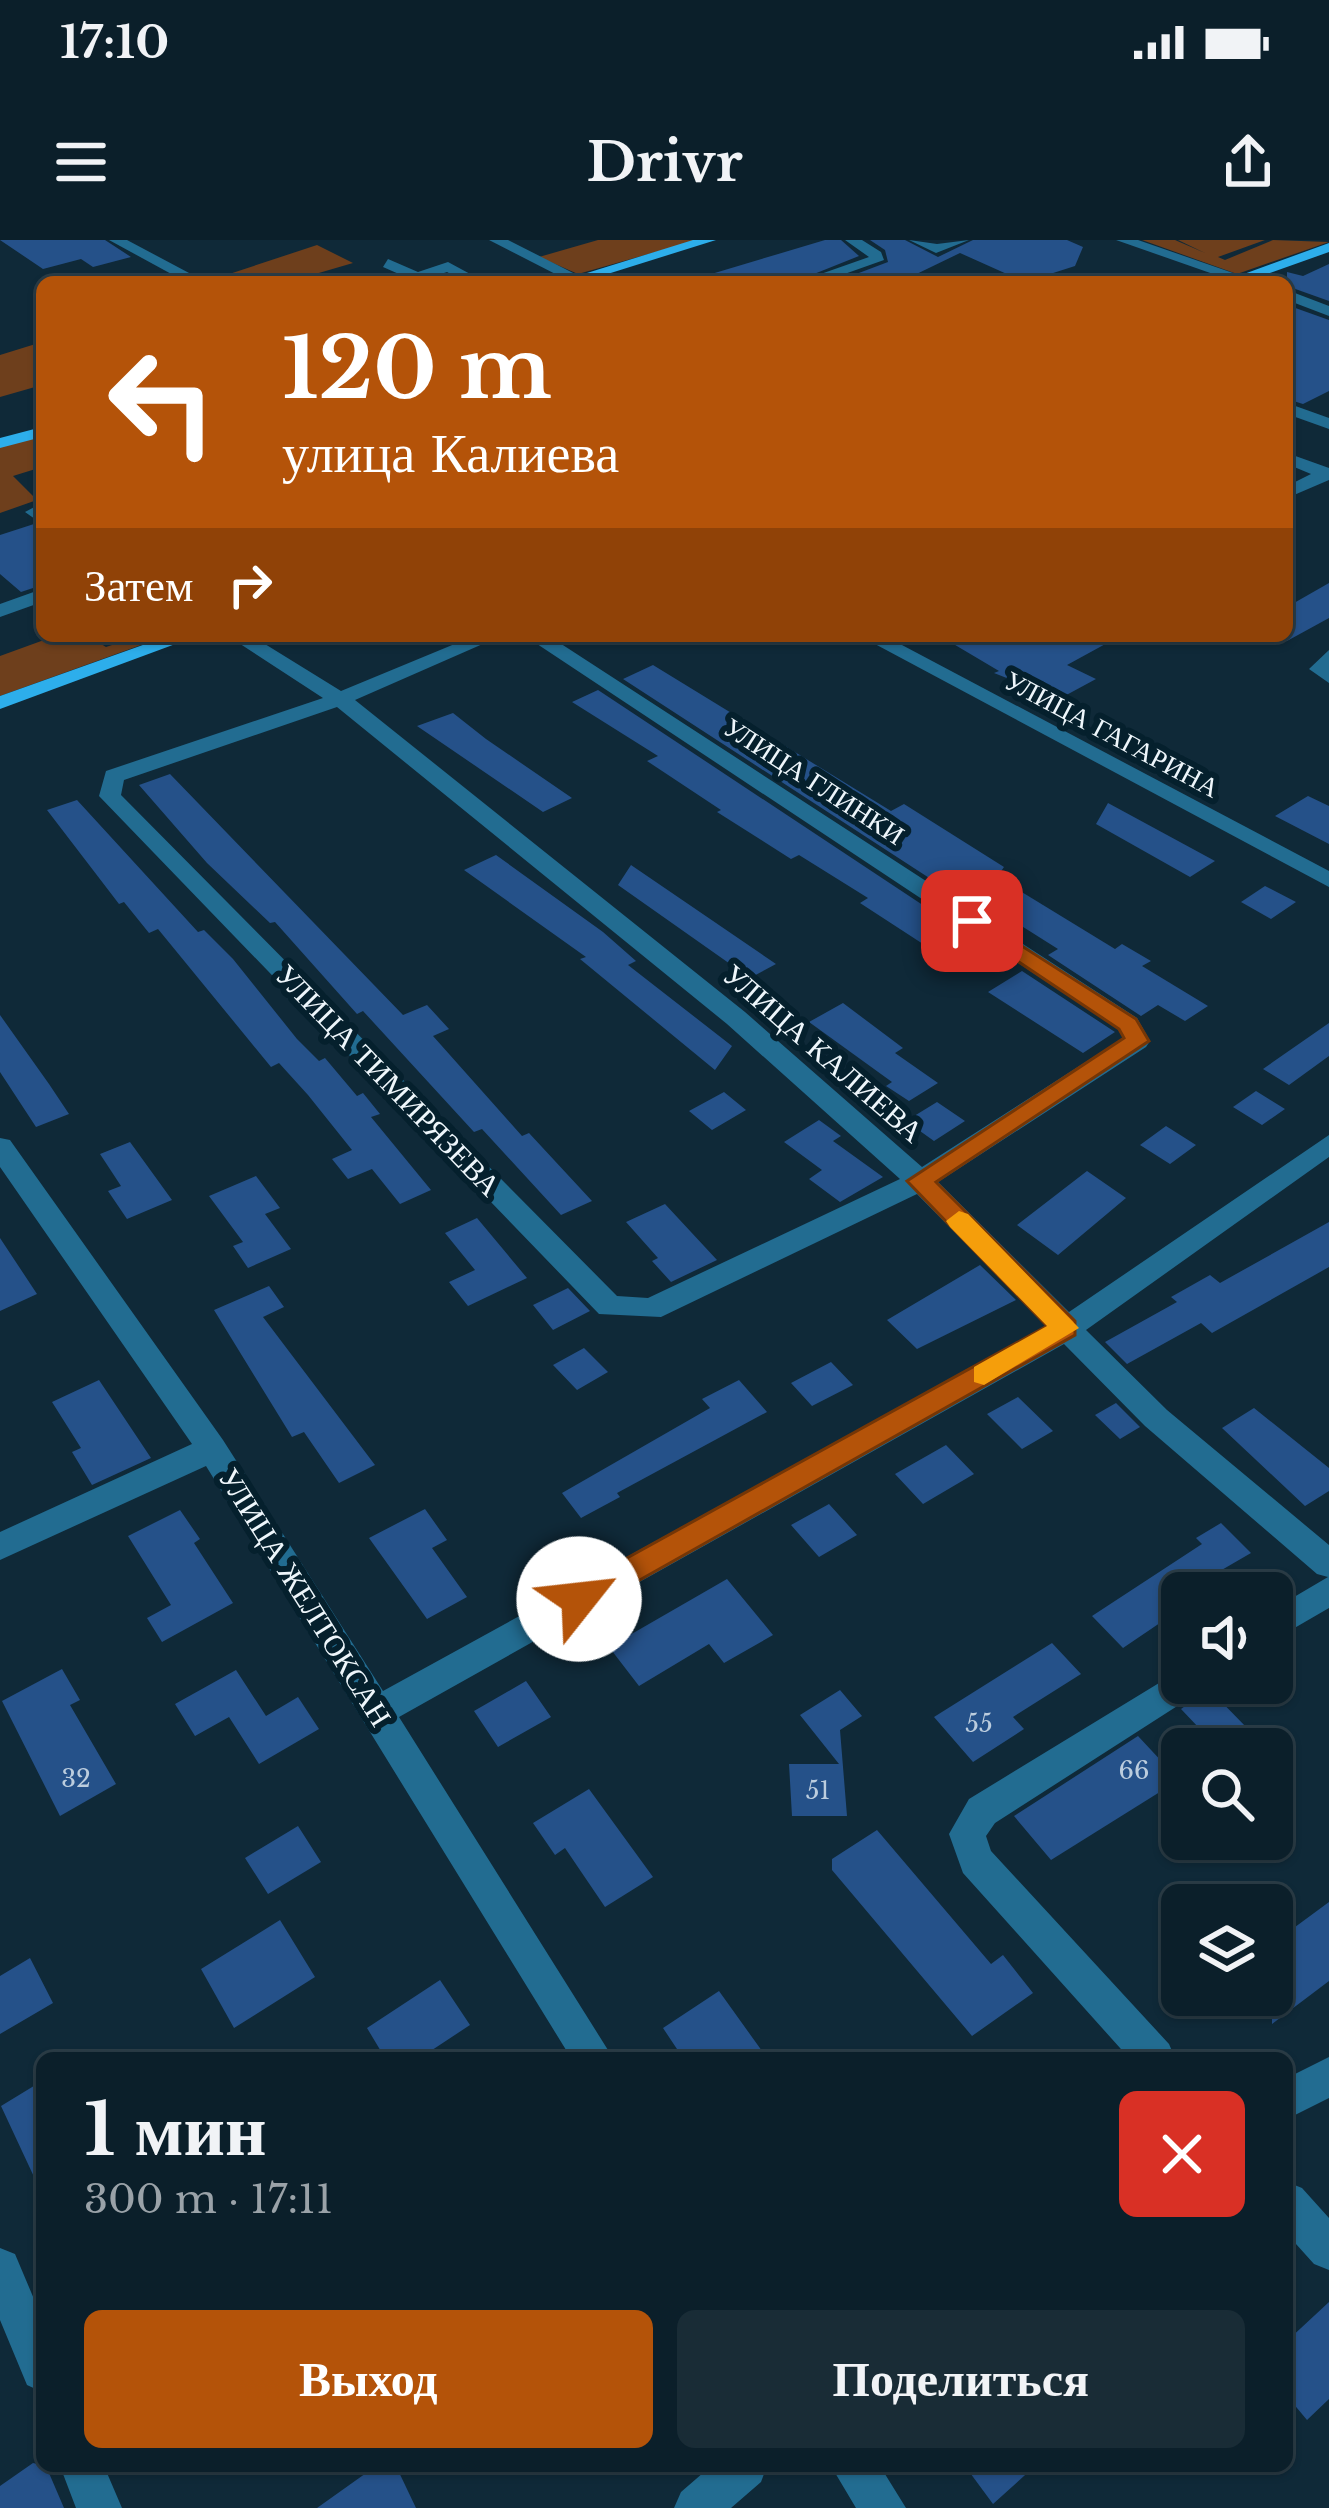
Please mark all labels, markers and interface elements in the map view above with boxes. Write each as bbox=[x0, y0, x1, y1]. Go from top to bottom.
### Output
text: 17:10 bbox=[60, 14, 169, 70]
icon: menu bbox=[48, 129, 114, 195]
text: Drivr bbox=[586, 129, 743, 196]
icon: share bbox=[1215, 129, 1281, 195]
text: 120 m bbox=[282, 317, 552, 421]
icon: left bbox=[84, 324, 240, 480]
text: улица Калиева bbox=[282, 420, 619, 487]
icon: right bbox=[217, 552, 283, 618]
text: Затем bbox=[84, 557, 193, 613]
street label: УЛИЦА ГАГАРИНА bbox=[999, 663, 1225, 805]
street label: УЛИЦА ГЛИНКИ bbox=[717, 710, 911, 852]
pin bbox=[921, 870, 1023, 972]
icon: arrive bbox=[939, 888, 1005, 954]
street label: УЛИЦА ТИМИРЯЗЕВА bbox=[268, 956, 509, 1204]
street label: УЛИЦА КАЛИЕВА bbox=[715, 956, 931, 1150]
street label: УЛИЦА ЖЕЛТОКСАН bbox=[210, 1461, 400, 1733]
position arrow bbox=[516, 1536, 642, 1662]
map controls bbox=[1161, 1572, 1293, 2016]
button: sound bbox=[1161, 1572, 1293, 1704]
house number: 55 bbox=[965, 1709, 993, 1738]
button: search bbox=[1161, 1728, 1293, 1860]
house number: 66 bbox=[1119, 1756, 1149, 1785]
house number: 32 bbox=[61, 1764, 91, 1793]
house number: 51 bbox=[806, 1776, 830, 1805]
button: layers bbox=[1161, 1884, 1293, 2016]
text: 1 мин bbox=[84, 2085, 267, 2174]
button: close bbox=[1119, 2091, 1245, 2217]
text: 300 m · 17:11 bbox=[84, 2175, 333, 2224]
button: Выход bbox=[84, 2310, 653, 2448]
button: Поделиться bbox=[677, 2310, 1245, 2448]

